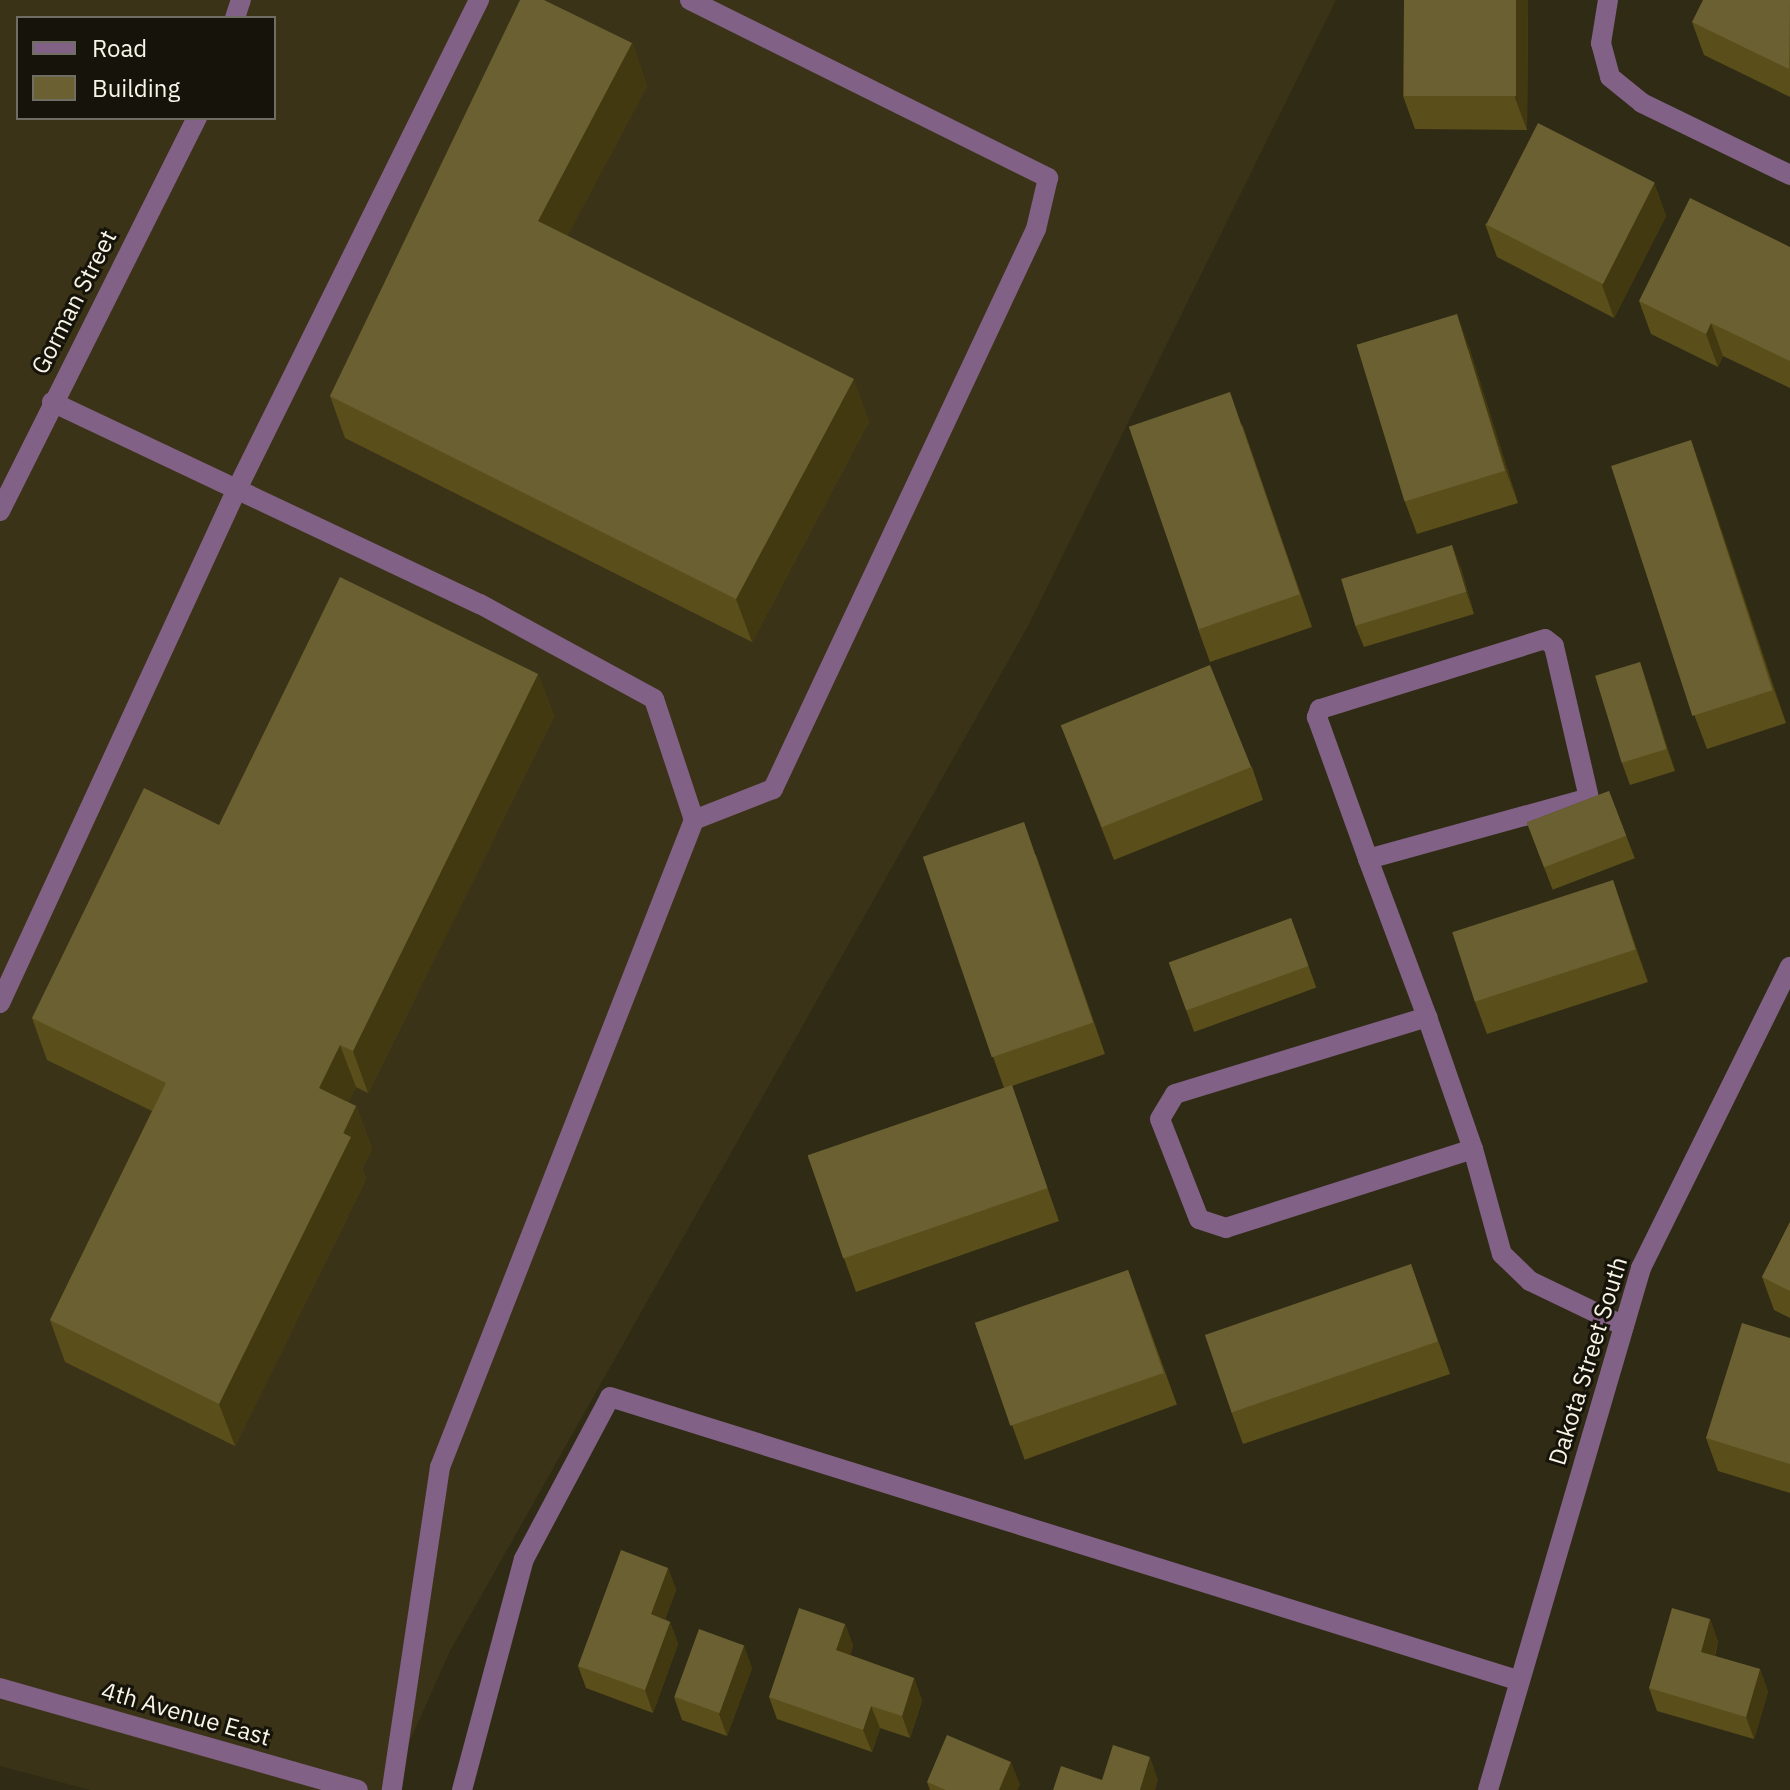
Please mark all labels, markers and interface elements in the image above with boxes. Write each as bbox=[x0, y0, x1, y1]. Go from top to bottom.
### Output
legend bbox=[16, 16, 276, 120]
text: Road bbox=[92, 32, 147, 64]
text: Building bbox=[92, 72, 180, 104]
street label: Gorman Street bbox=[25, 225, 123, 379]
street label: Dakota Street South bbox=[1543, 1253, 1633, 1469]
street label: 4th Avenue East bbox=[98, 1676, 274, 1752]

